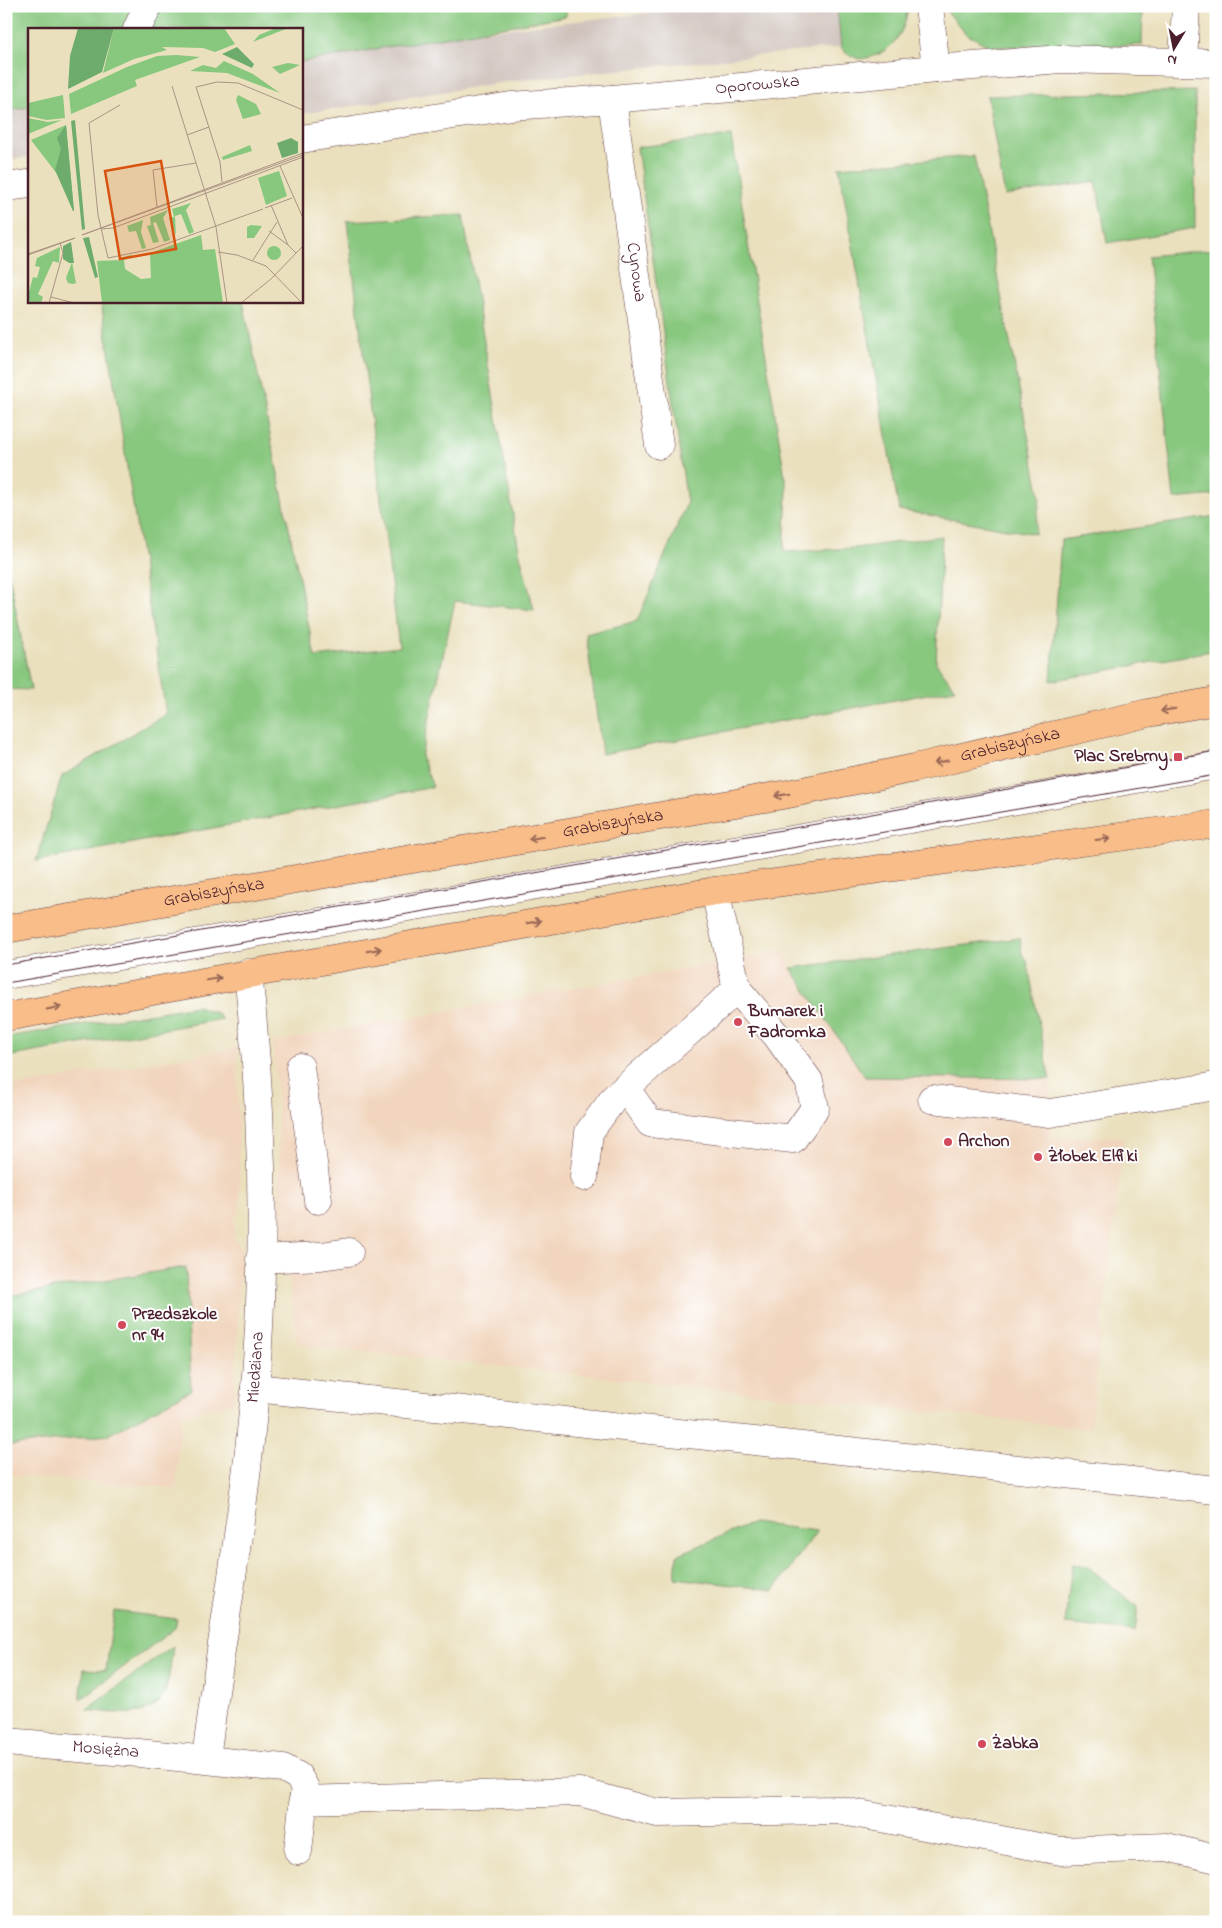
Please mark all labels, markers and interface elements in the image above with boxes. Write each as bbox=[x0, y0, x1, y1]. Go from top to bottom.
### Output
north arrow bbox=[1150, 22, 1200, 72]
inset map bbox=[28, 28, 302, 302]
text: N bbox=[1166, 48, 1178, 70]
street label: Oporowska bbox=[714, 69, 801, 102]
street label: Cynowa bbox=[619, 241, 652, 304]
one-way arrow bbox=[1160, 706, 1176, 715]
street label: Grabiszyńska bbox=[958, 721, 1063, 770]
place label: Plac Srebrny bbox=[1074, 744, 1168, 771]
marker: Plac Srebrny bbox=[1172, 751, 1184, 763]
one-way arrow bbox=[934, 758, 950, 767]
one-way arrow bbox=[774, 790, 790, 800]
street label: Grabiszyńska bbox=[561, 803, 665, 846]
one-way arrow bbox=[528, 834, 544, 844]
one-way arrow bbox=[1095, 834, 1111, 844]
street label: Grabiszyńska bbox=[162, 872, 266, 915]
one-way arrow bbox=[526, 917, 542, 927]
one-way arrow bbox=[366, 945, 382, 955]
one-way arrow bbox=[206, 973, 222, 983]
place label: Bumarek i Fadromka bbox=[747, 999, 826, 1046]
one-way arrow bbox=[46, 1002, 62, 1012]
marker: Bumarek i Fadromka bbox=[732, 1016, 744, 1028]
place label: Archon bbox=[958, 1129, 1010, 1155]
marker: Archon bbox=[942, 1136, 954, 1148]
place label: Żłobek Elfiki bbox=[1048, 1144, 1138, 1170]
marker: Żłobek Elfiki bbox=[1032, 1151, 1044, 1163]
place label: Przedszkole nr 94 bbox=[132, 1302, 218, 1349]
marker: Przedszkole nr 94 bbox=[116, 1319, 128, 1331]
street label: Miedziana bbox=[241, 1331, 272, 1404]
place label: Żabka bbox=[992, 1731, 1039, 1757]
street label: Mosiężna bbox=[71, 1735, 140, 1766]
marker: Żabka bbox=[976, 1738, 988, 1750]

